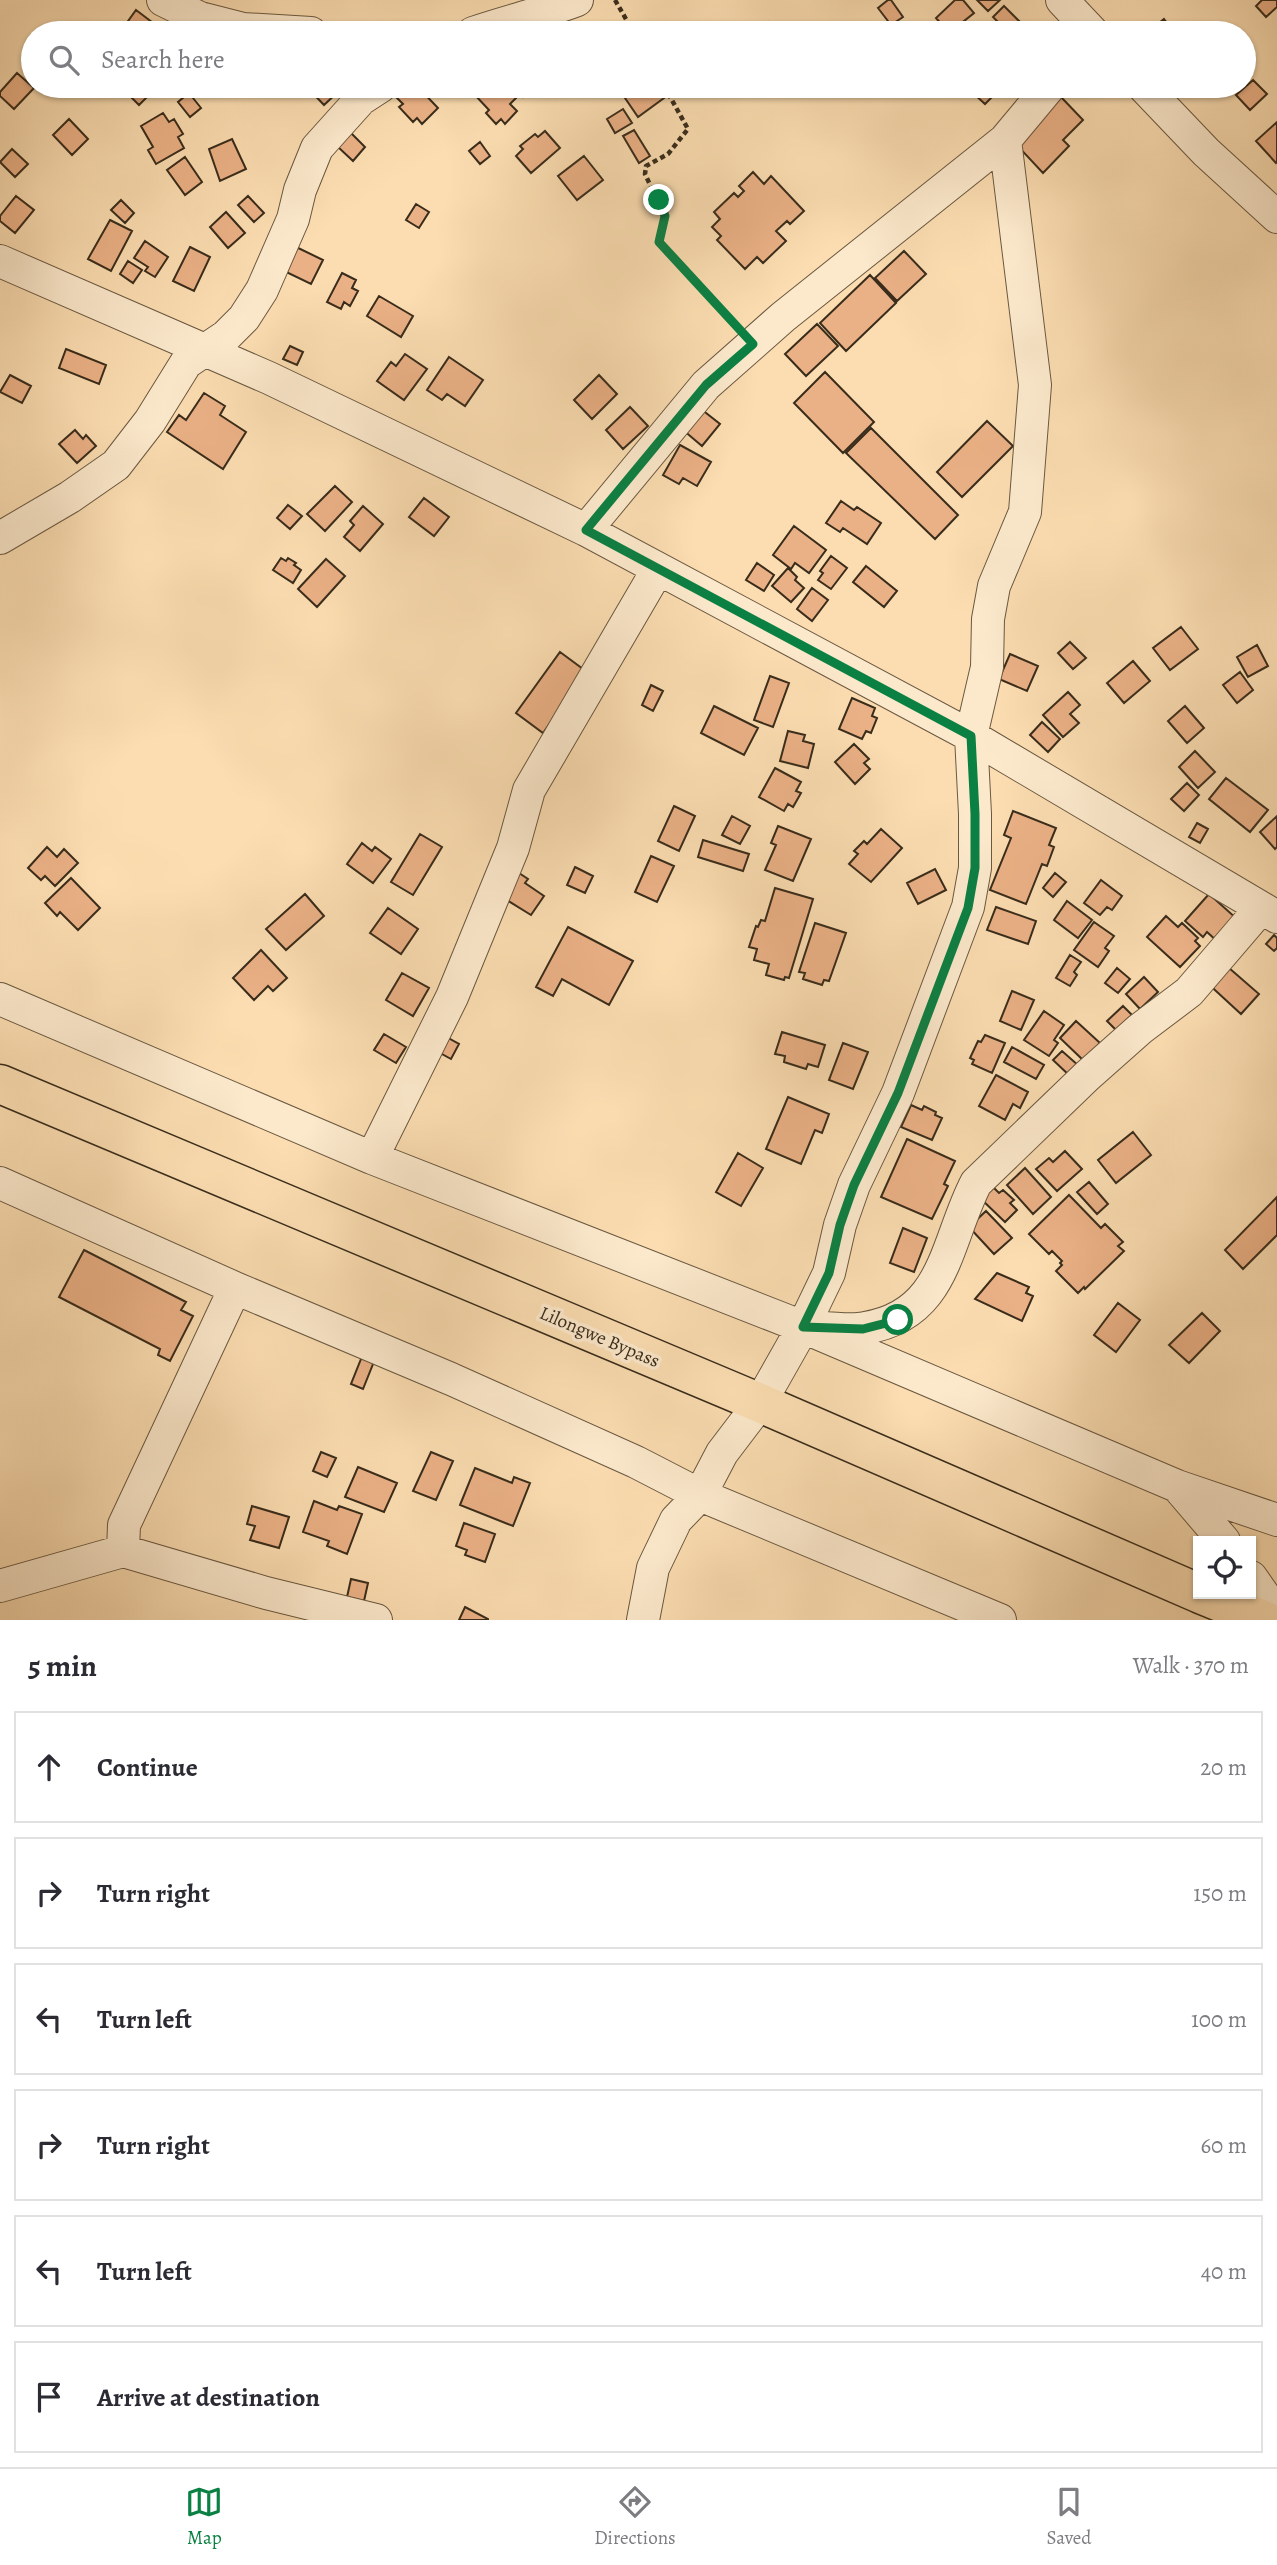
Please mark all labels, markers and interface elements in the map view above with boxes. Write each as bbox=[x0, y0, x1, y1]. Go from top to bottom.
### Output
search box bbox=[21, 21, 1256, 98]
icon: search bbox=[45, 41, 83, 79]
text: Search here bbox=[101, 42, 225, 77]
route end bbox=[643, 184, 674, 215]
street label: Lilongwe Bypass bbox=[536, 1300, 664, 1374]
route start bbox=[882, 1304, 913, 1335]
map controls bbox=[1193, 1536, 1256, 1599]
button: locate bbox=[1193, 1536, 1256, 1599]
text: 5 min bbox=[28, 1646, 97, 1686]
text: Walk · 370 m bbox=[1133, 1650, 1249, 1681]
icon: ahead bbox=[30, 1748, 68, 1786]
text: Continue bbox=[97, 1750, 198, 1785]
text: 20 m bbox=[1200, 1752, 1247, 1783]
icon: right bbox=[30, 1874, 68, 1912]
text: Turn right bbox=[97, 1876, 210, 1911]
text: 150 m bbox=[1193, 1878, 1247, 1909]
icon: left bbox=[30, 2000, 68, 2038]
text: Turn left bbox=[97, 2002, 192, 2037]
text: 100 m bbox=[1191, 2004, 1247, 2035]
icon: right bbox=[30, 2126, 68, 2164]
text: Turn right bbox=[97, 2128, 210, 2163]
text: 60 m bbox=[1200, 2130, 1247, 2161]
icon: left bbox=[30, 2252, 68, 2290]
text: Turn left bbox=[97, 2254, 192, 2289]
text: 40 m bbox=[1201, 2256, 1247, 2287]
icon: arrive bbox=[30, 2378, 68, 2416]
text: Arrive at destination bbox=[97, 2380, 320, 2415]
tab: Map bbox=[185, 2483, 223, 2551]
tab: Directions bbox=[594, 2483, 676, 2551]
tab: Saved bbox=[1047, 2483, 1092, 2551]

